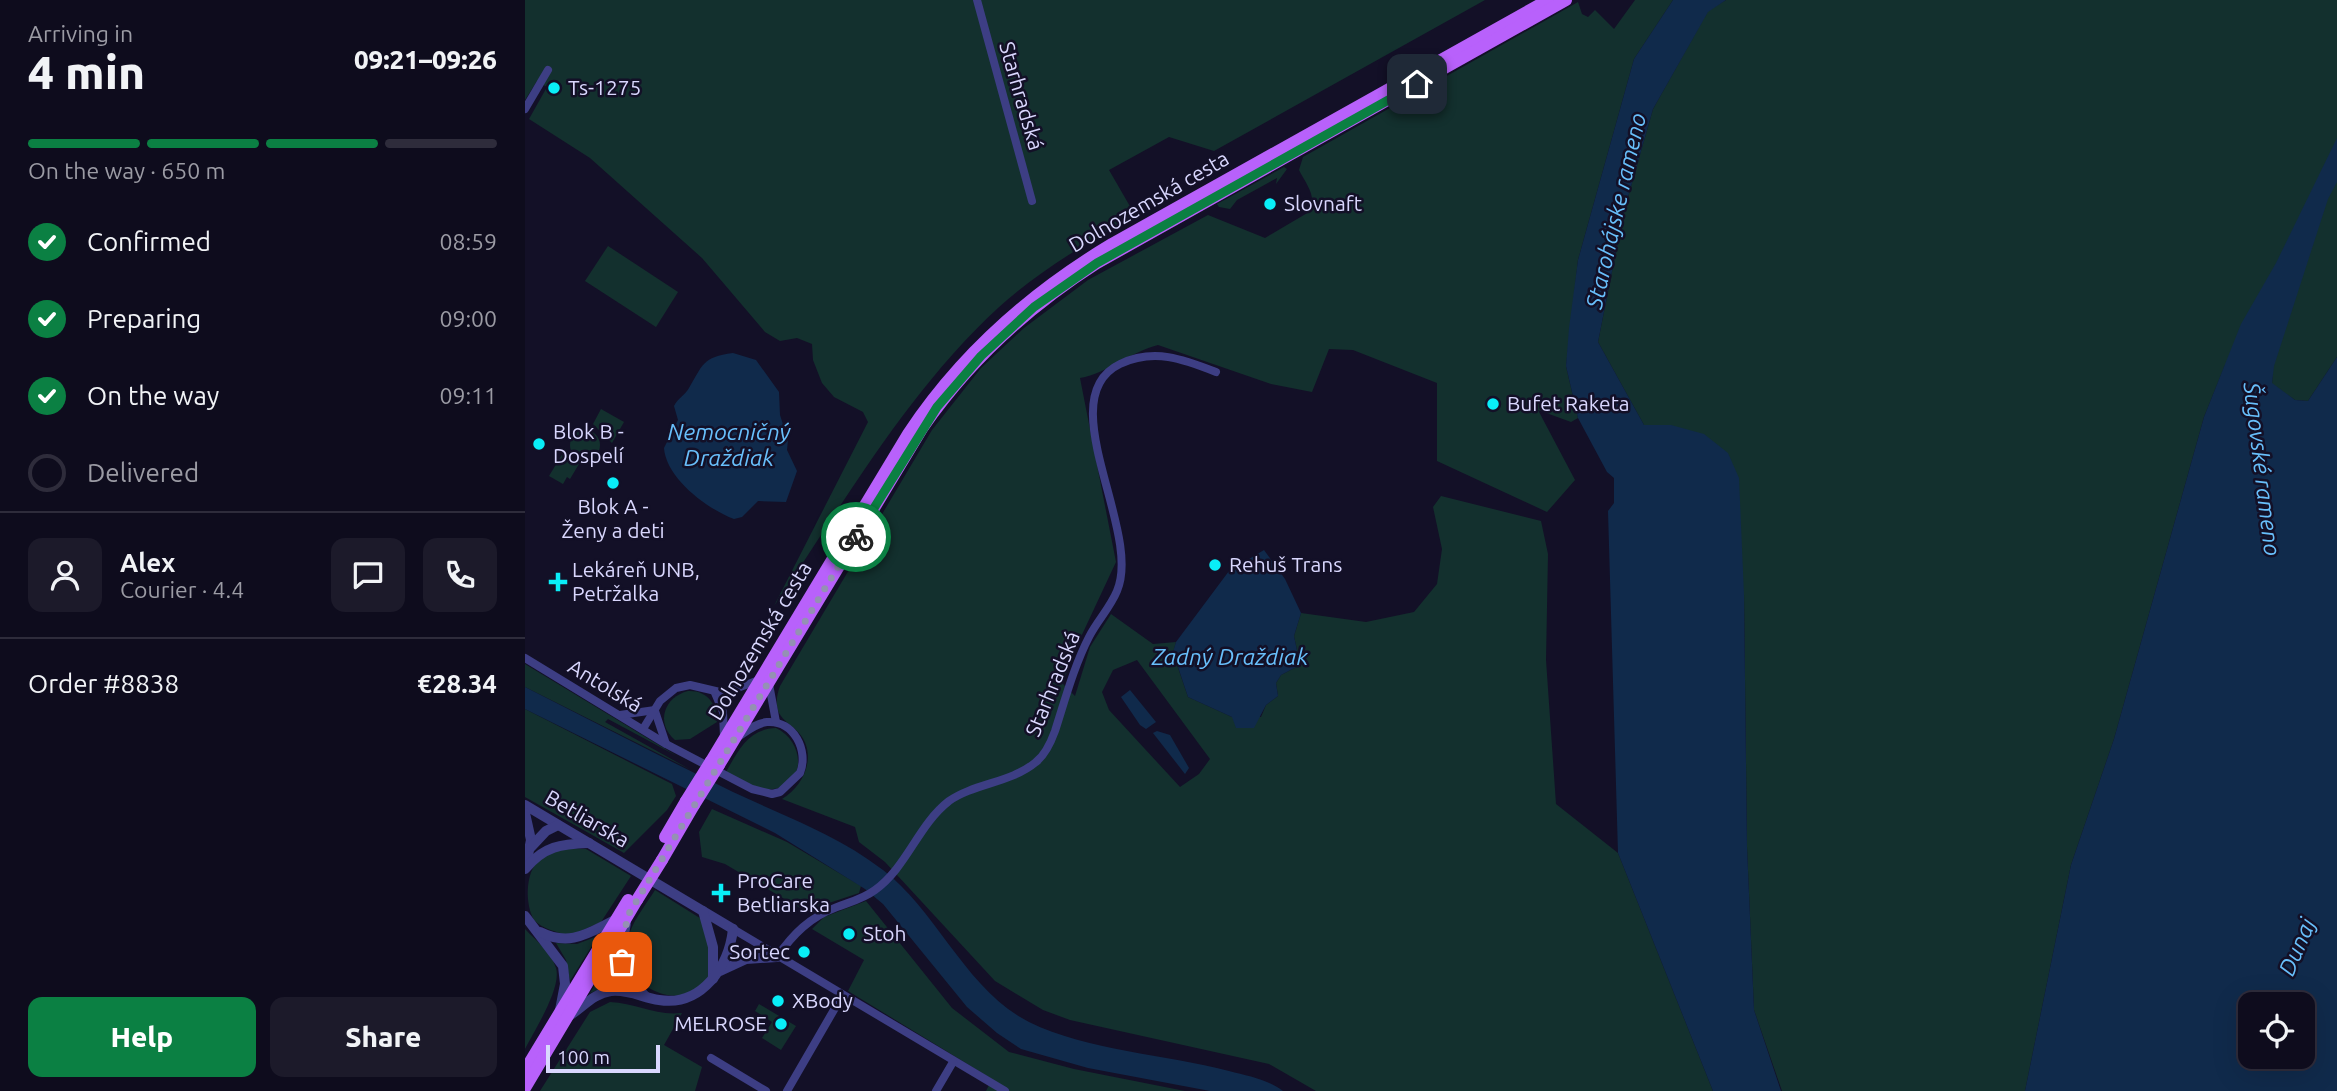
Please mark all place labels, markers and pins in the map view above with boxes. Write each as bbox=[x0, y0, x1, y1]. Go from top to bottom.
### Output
pin bbox=[1387, 54, 1447, 114]
place label: Ts-1275 bbox=[568, 75, 641, 99]
marker: Ts-1275 bbox=[546, 80, 562, 96]
place label: Slovnaft bbox=[1284, 191, 1362, 215]
marker: Slovnaft bbox=[1262, 196, 1278, 212]
place label: Bufet Raketa bbox=[1507, 391, 1630, 415]
marker: Bufet Raketa bbox=[1485, 396, 1501, 412]
place label: Blok B - Dospelí bbox=[553, 419, 625, 467]
marker: Blok B - Dospelí bbox=[531, 436, 547, 452]
marker: Blok A - Ženy a deti bbox=[605, 475, 621, 491]
place label: Blok A - Ženy a deti bbox=[561, 494, 665, 542]
place label: Rehuš Trans bbox=[1229, 552, 1342, 576]
place label: Lekáreň UNB, Petržalka bbox=[572, 557, 700, 605]
marker: Rehuš Trans bbox=[1207, 557, 1223, 573]
marker: Lekáreň UNB, Petržalka bbox=[550, 574, 566, 590]
place label: ProCare Betliarska bbox=[737, 868, 830, 916]
marker: ProCare Betliarska bbox=[711, 883, 731, 903]
place label: Stoh bbox=[863, 921, 907, 945]
marker: Stoh bbox=[841, 926, 857, 942]
pin bbox=[592, 932, 652, 992]
place label: Sortec bbox=[729, 939, 790, 963]
marker: Sortec bbox=[796, 944, 812, 960]
place label: XBody bbox=[792, 988, 853, 1012]
marker: XBody bbox=[770, 993, 786, 1009]
place label: MELROSE bbox=[674, 1011, 767, 1035]
marker: MELROSE bbox=[773, 1016, 789, 1032]

